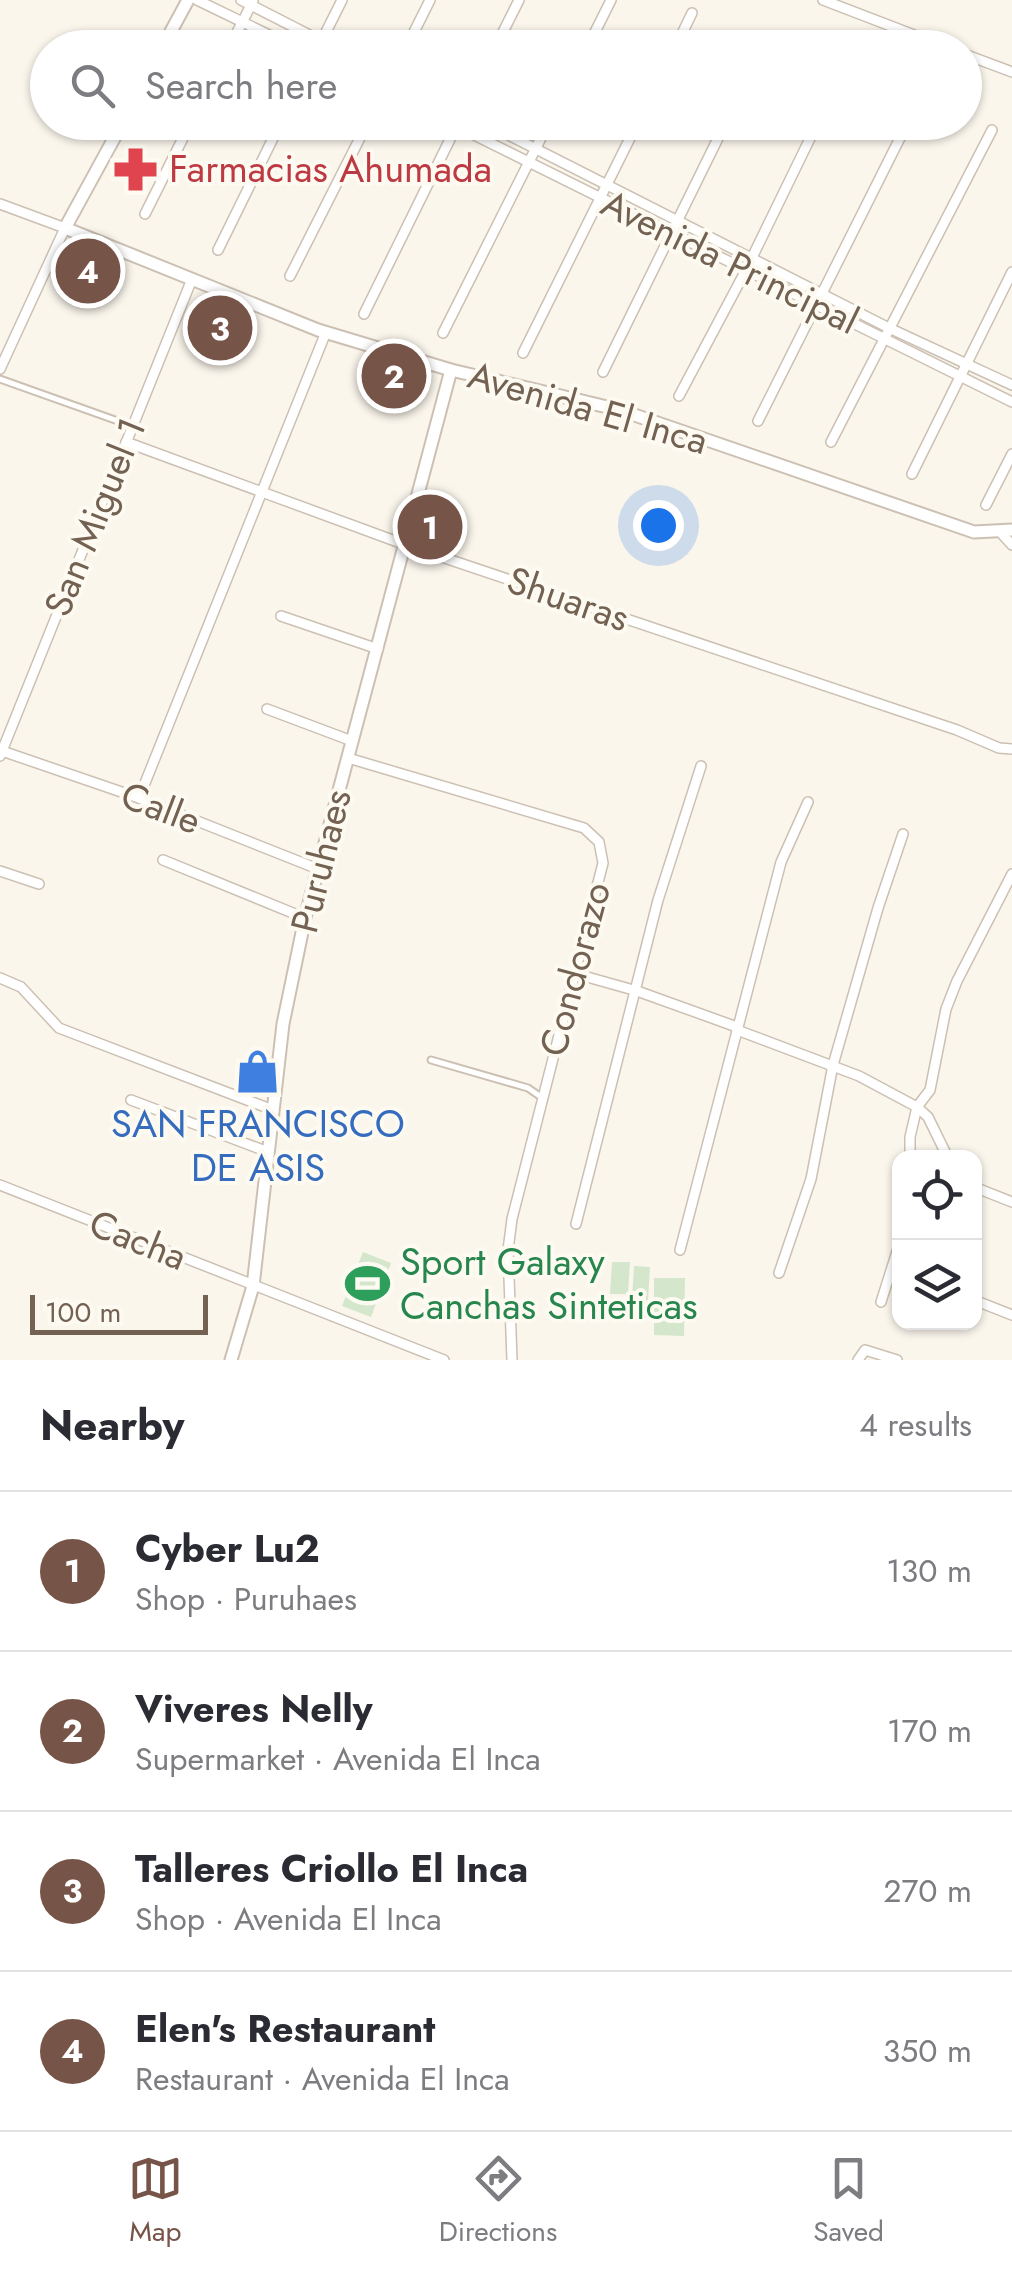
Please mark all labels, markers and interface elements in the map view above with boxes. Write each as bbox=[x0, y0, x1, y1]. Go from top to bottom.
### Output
search box bbox=[30, 30, 982, 140]
icon: search bbox=[65, 58, 120, 113]
text: Search here bbox=[145, 58, 337, 113]
place label: Farmacias Ahumada bbox=[169, 141, 492, 196]
pharmacy icon: Farmacias Ahumada bbox=[112, 145, 160, 193]
street label: Avenida Principal bbox=[592, 176, 868, 348]
pin: 4 bbox=[56, 234, 120, 308]
pin: 3 bbox=[188, 290, 252, 366]
pin: 2 bbox=[362, 338, 426, 414]
street label: Avenida El Inca bbox=[462, 347, 714, 468]
street label: San Miguel 1 bbox=[30, 409, 159, 624]
pin: 1 bbox=[398, 490, 462, 564]
your location bbox=[633, 500, 684, 551]
street label: Shuaras bbox=[500, 552, 637, 645]
street label: Calle bbox=[113, 767, 209, 848]
street label: Puruhaes bbox=[276, 783, 365, 938]
street label: Condorazo bbox=[525, 876, 624, 1062]
shop icon: SAN FRANCISCO DE ASIS bbox=[234, 1048, 282, 1096]
place label: SAN FRANCISCO DE ASIS bbox=[111, 1096, 405, 1195]
map controls bbox=[892, 1150, 982, 1330]
button: locate bbox=[892, 1150, 982, 1240]
street label: Cacha bbox=[81, 1195, 195, 1284]
place label: Sport Galaxy Canchas Sinteticas bbox=[400, 1234, 697, 1333]
button: layers bbox=[892, 1240, 982, 1330]
sports icon: Sport Galaxy Canchas Sinteticas bbox=[343, 1260, 391, 1308]
scale bar bbox=[30, 1290, 208, 1334]
text: 100 m bbox=[45, 1292, 121, 1333]
text: Nearby bbox=[40, 1395, 184, 1456]
text: 4 results bbox=[859, 1402, 972, 1448]
text: Cyber Lu2 bbox=[135, 1521, 320, 1576]
text: 1 bbox=[64, 1548, 81, 1594]
text: 130 m bbox=[886, 1548, 972, 1594]
text: Shop · Puruhaes bbox=[135, 1576, 357, 1622]
text: Viveres Nelly bbox=[135, 1681, 372, 1736]
text: 2 bbox=[62, 1708, 83, 1754]
text: 170 m bbox=[887, 1708, 972, 1754]
text: Supermarket · Avenida El Inca bbox=[135, 1736, 541, 1782]
text: Talleres Criollo El Inca bbox=[135, 1841, 528, 1896]
text: 3 bbox=[63, 1868, 82, 1914]
text: 270 m bbox=[883, 1868, 972, 1914]
text: Shop · Avenida El Inca bbox=[135, 1896, 442, 1942]
text: Elen's Restaurant bbox=[135, 2001, 435, 2056]
text: 4 bbox=[61, 2028, 84, 2074]
text: 350 m bbox=[883, 2028, 972, 2074]
text: Restaurant · Avenida El Inca bbox=[135, 2056, 510, 2102]
tab: Map bbox=[128, 2151, 183, 2252]
tab: Directions bbox=[439, 2151, 557, 2252]
tab: Saved bbox=[813, 2151, 884, 2252]

